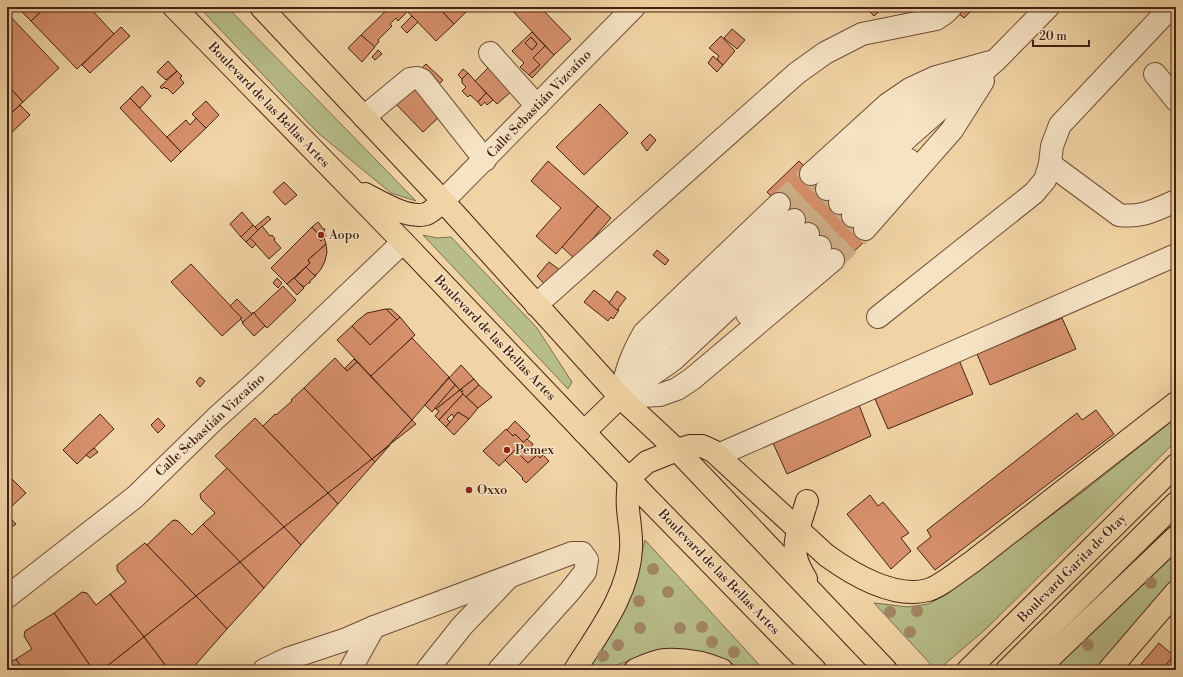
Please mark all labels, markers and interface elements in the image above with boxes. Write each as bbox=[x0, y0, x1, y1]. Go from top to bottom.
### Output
scale bar bbox=[1033, 22, 1089, 48]
text: 20 m bbox=[1039, 29, 1067, 44]
street label: Boulevard de las Bellas Artes bbox=[204, 38, 333, 171]
street label: Calle Sebastián Vizcaíno bbox=[483, 47, 595, 161]
place label: Aopo bbox=[328, 227, 360, 243]
marker: Aopo bbox=[316, 230, 326, 240]
street label: Boulevard de las Bellas Artes bbox=[430, 271, 559, 404]
street label: Calle Sebastián Vizcaíno bbox=[152, 370, 268, 480]
place label: Pemex bbox=[515, 442, 555, 458]
marker: Pemex bbox=[502, 445, 512, 455]
place label: Oxxo bbox=[477, 482, 507, 498]
marker: Oxxo bbox=[464, 485, 474, 495]
street label: Boulevard de las Bellas Artes bbox=[654, 505, 783, 638]
street label: Boulevard Garita de Otay bbox=[1014, 510, 1130, 626]

